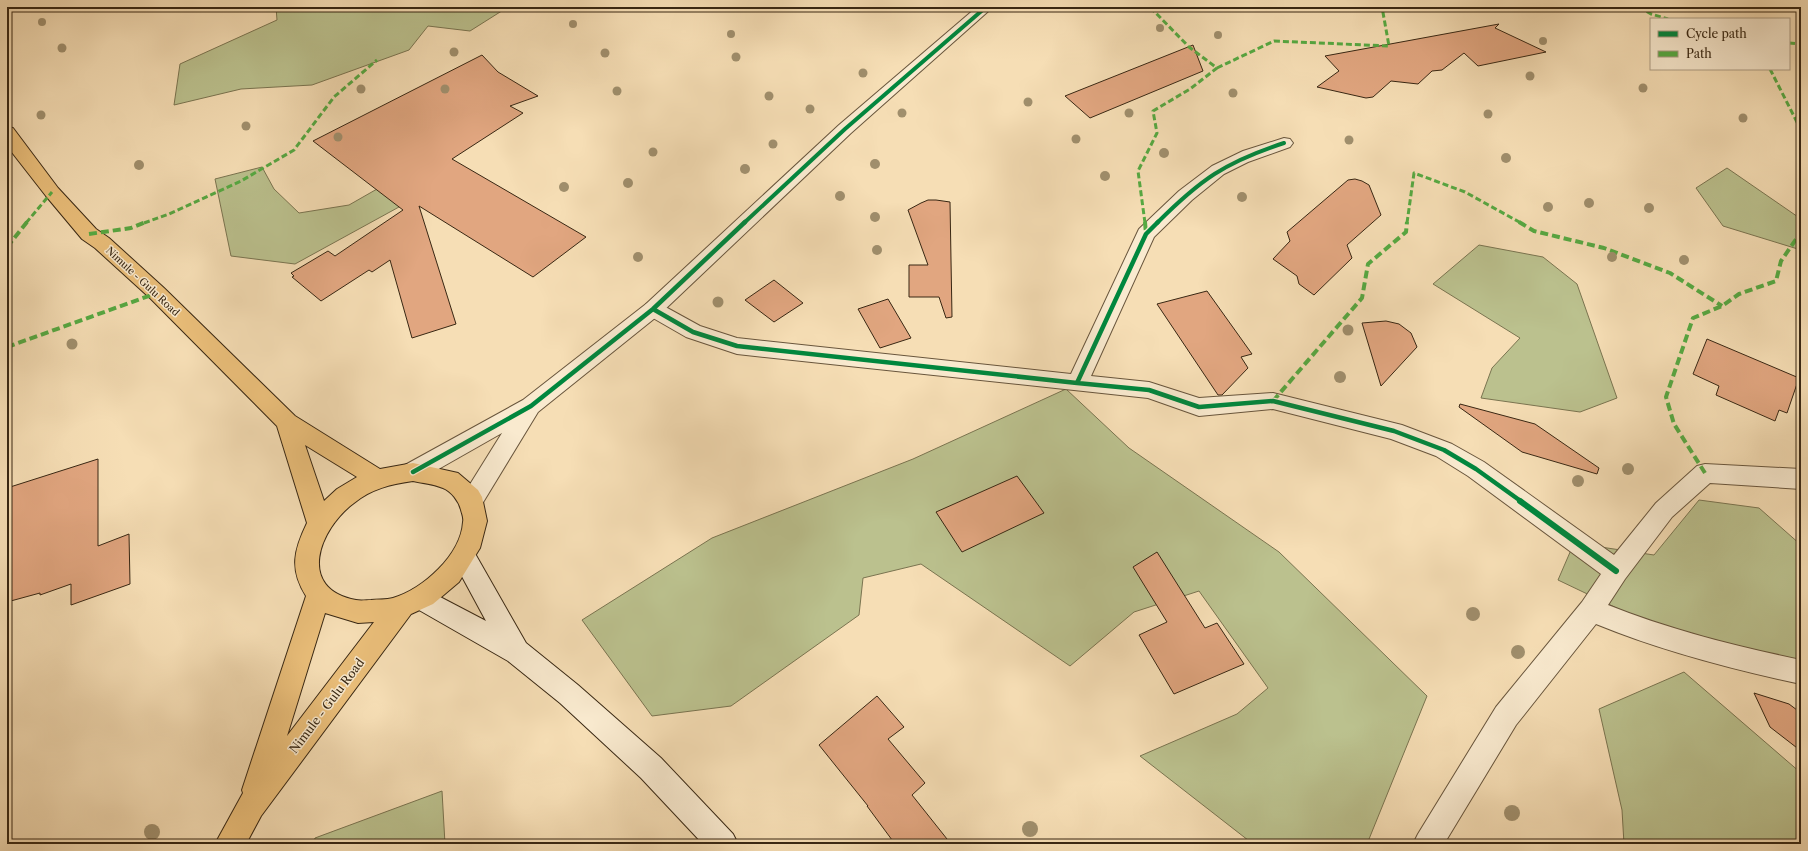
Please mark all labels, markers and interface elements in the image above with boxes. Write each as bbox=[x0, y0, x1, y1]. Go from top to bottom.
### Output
legend bbox=[1650, 18, 1790, 70]
text: Cycle path bbox=[1686, 26, 1747, 41]
text: Path bbox=[1686, 46, 1712, 61]
street label: Nimule - Gulu Road bbox=[103, 244, 182, 319]
street label: Nimule - Gulu Road bbox=[286, 655, 368, 756]

